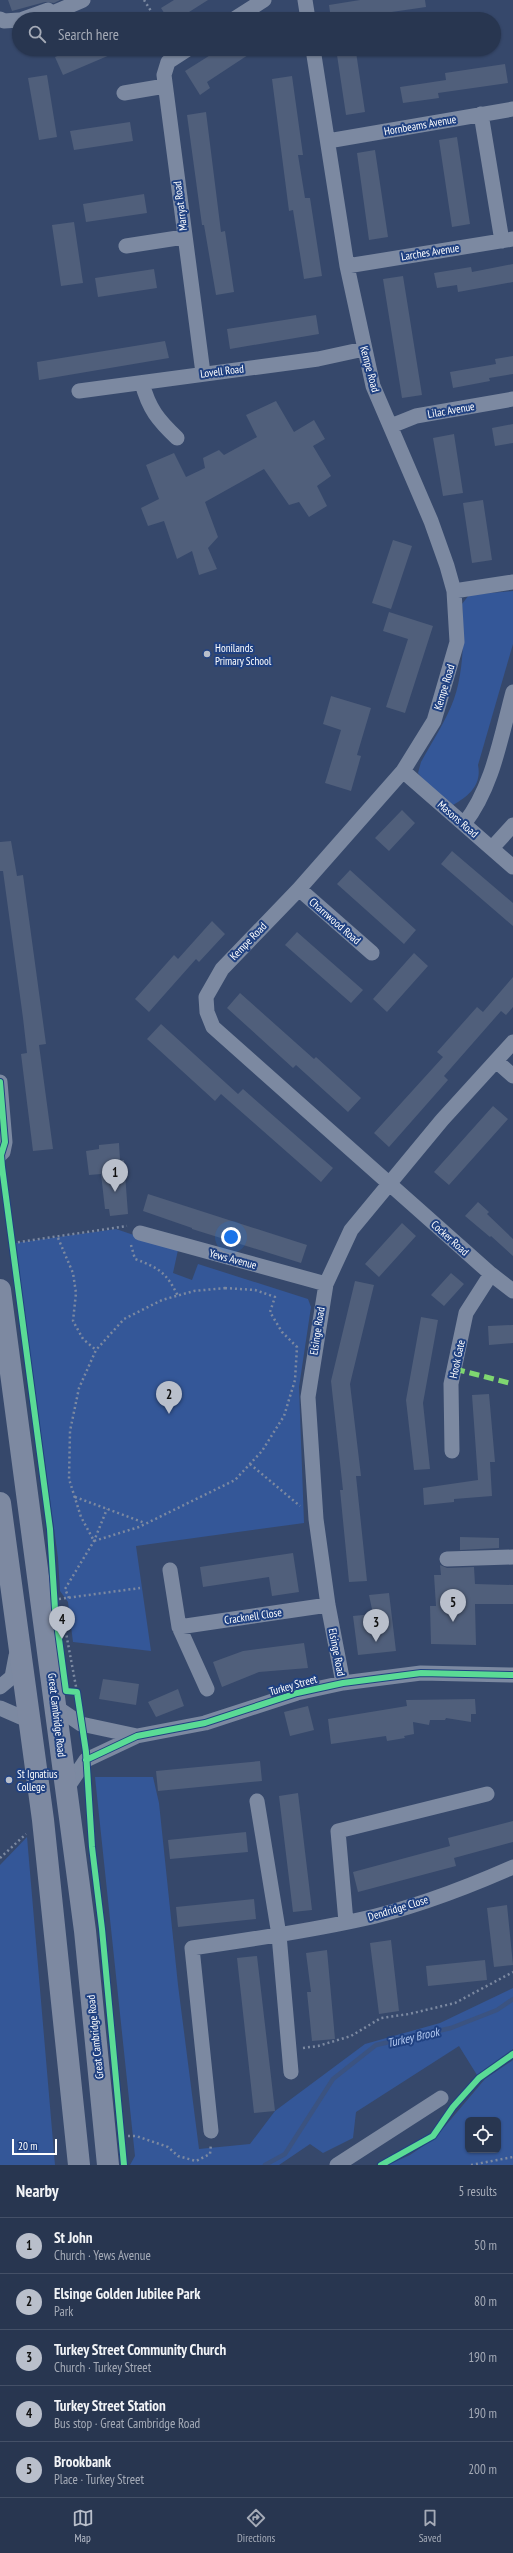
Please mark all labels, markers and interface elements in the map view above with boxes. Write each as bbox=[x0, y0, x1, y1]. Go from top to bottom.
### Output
search box bbox=[12, 12, 501, 56]
icon: search bbox=[26, 23, 48, 45]
text: Search here bbox=[58, 25, 119, 44]
street label: Hornbeams Avenue bbox=[383, 112, 458, 138]
street label: Marryat Road bbox=[170, 180, 190, 232]
street label: Larches Avenue bbox=[400, 240, 461, 264]
street label: Kempe Road bbox=[357, 344, 383, 394]
street label: Lovell Road bbox=[199, 361, 245, 381]
street label: Lilac Avenue bbox=[426, 399, 476, 421]
place label: Honilands Primary School bbox=[215, 641, 272, 668]
marker: Honilands Primary School bbox=[202, 649, 212, 659]
street label: Kempe Road bbox=[430, 662, 458, 712]
street label: Masons Road bbox=[435, 797, 481, 841]
street label: Charnwood Road bbox=[306, 895, 364, 947]
street label: Kempe Road bbox=[227, 919, 270, 963]
pin: 1 bbox=[102, 1159, 128, 1192]
street label: Cocker Road bbox=[428, 1217, 472, 1259]
your location bbox=[221, 1227, 241, 1247]
street label: Yews Avenue bbox=[208, 1246, 259, 1272]
street label: Elsinge Road bbox=[306, 1306, 328, 1356]
street label: Hook Gate bbox=[446, 1338, 468, 1380]
pin: 2 bbox=[156, 1381, 182, 1414]
pin: 5 bbox=[440, 1589, 466, 1622]
street label: Cracknell Close bbox=[223, 1605, 283, 1627]
pin: 4 bbox=[49, 1606, 75, 1639]
pin: 3 bbox=[363, 1609, 389, 1642]
street label: Elsinge Road bbox=[325, 1627, 349, 1677]
street label: Turkey Street bbox=[267, 1671, 319, 1699]
street label: Great Cambridge Road bbox=[45, 1672, 69, 1758]
place label: St Ignatius College bbox=[17, 1767, 58, 1794]
marker: St Ignatius College bbox=[4, 1775, 14, 1785]
street label: Dendridge Close bbox=[366, 1892, 430, 1924]
street label: Great Cambridge Road bbox=[84, 1994, 106, 2080]
water label: Turkey Brook bbox=[386, 2023, 442, 2050]
map controls bbox=[465, 2117, 501, 2153]
button: locate bbox=[465, 2117, 501, 2153]
scale bar bbox=[12, 2137, 57, 2156]
text: 20 m bbox=[18, 2139, 37, 2153]
text: Nearby bbox=[16, 2180, 59, 2202]
text: 5 results bbox=[458, 2183, 497, 2200]
text: St John bbox=[54, 2228, 93, 2247]
text: 1 bbox=[26, 2237, 32, 2254]
text: 50 m bbox=[474, 2237, 497, 2254]
text: Church · Yews Avenue bbox=[54, 2247, 151, 2264]
text: Elsinge Golden Jubilee Park bbox=[54, 2284, 200, 2303]
text: 2 bbox=[26, 2293, 32, 2310]
text: 80 m bbox=[474, 2293, 497, 2310]
text: Park bbox=[54, 2303, 73, 2320]
text: Turkey Street Community Church bbox=[54, 2340, 226, 2359]
text: 3 bbox=[26, 2349, 32, 2366]
text: 190 m bbox=[468, 2349, 497, 2366]
text: Church · Turkey Street bbox=[54, 2359, 151, 2376]
text: Turkey Street Station bbox=[54, 2396, 166, 2415]
text: 4 bbox=[26, 2405, 32, 2422]
text: 190 m bbox=[468, 2405, 497, 2422]
text: Bus stop · Great Cambridge Road bbox=[54, 2415, 200, 2432]
text: Brookbank bbox=[54, 2452, 111, 2471]
text: 5 bbox=[26, 2461, 32, 2478]
text: 200 m bbox=[468, 2461, 497, 2478]
text: Place · Turkey Street bbox=[54, 2471, 144, 2488]
tab: Map bbox=[72, 2507, 94, 2545]
tab: Directions bbox=[237, 2507, 275, 2545]
tab: Saved bbox=[419, 2507, 441, 2545]

